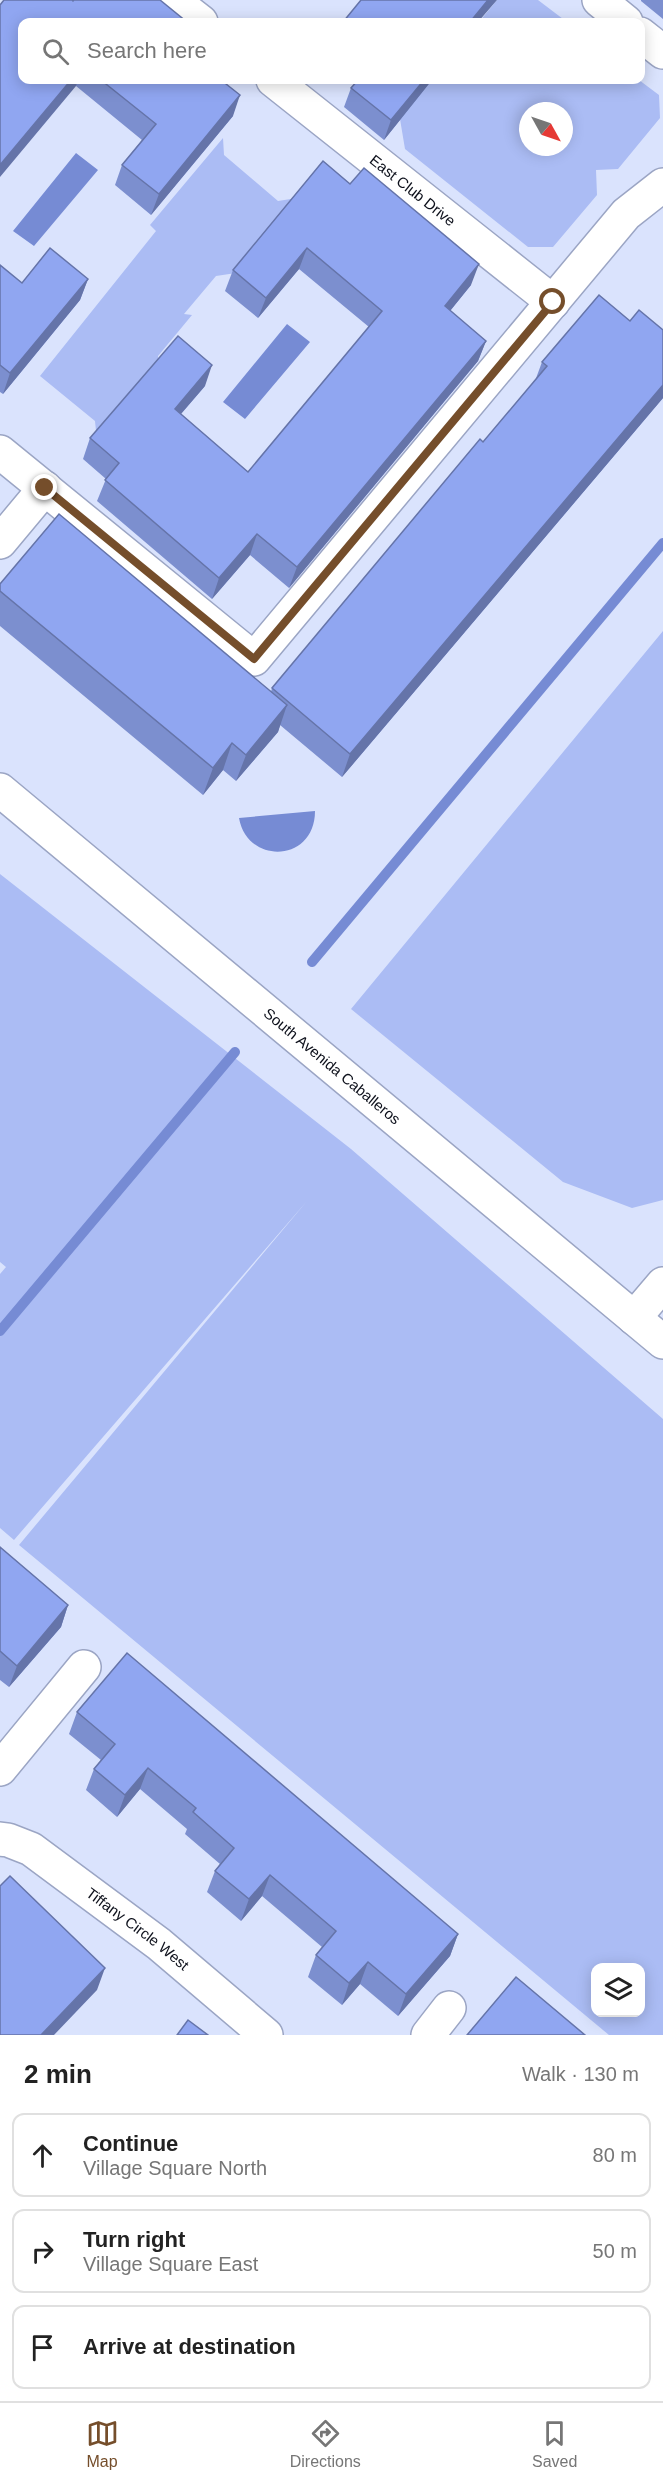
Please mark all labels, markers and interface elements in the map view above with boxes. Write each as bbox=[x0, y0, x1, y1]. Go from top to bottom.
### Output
search box bbox=[18, 18, 645, 84]
icon: search bbox=[39, 35, 72, 68]
text: Search here bbox=[87, 38, 207, 63]
north arrow bbox=[519, 102, 573, 156]
street label: East Club Drive bbox=[367, 151, 459, 229]
route start bbox=[539, 288, 565, 314]
route end bbox=[31, 474, 57, 500]
street label: South Avenida Caballeros bbox=[261, 1004, 404, 1128]
street label: Tiffany Circle West bbox=[83, 1884, 193, 1974]
map controls bbox=[591, 1963, 645, 2017]
button: layers bbox=[591, 1963, 645, 2017]
text: 2 min bbox=[24, 2059, 92, 2089]
text: Walk · 130 m bbox=[522, 2063, 639, 2085]
text: Continue bbox=[83, 2131, 178, 2156]
icon: ahead bbox=[26, 2139, 59, 2172]
text: 80 m bbox=[593, 2144, 637, 2166]
text: Village Square North bbox=[83, 2157, 267, 2179]
text: Turn right bbox=[83, 2227, 185, 2252]
icon: right bbox=[26, 2235, 59, 2268]
text: 50 m bbox=[593, 2240, 637, 2262]
text: Village Square East bbox=[83, 2253, 258, 2275]
icon: arrive bbox=[26, 2331, 59, 2364]
text: Arrive at destination bbox=[83, 2334, 296, 2359]
tab: Map bbox=[86, 2417, 119, 2471]
tab: Directions bbox=[290, 2417, 361, 2471]
tab: Saved bbox=[532, 2417, 577, 2471]

